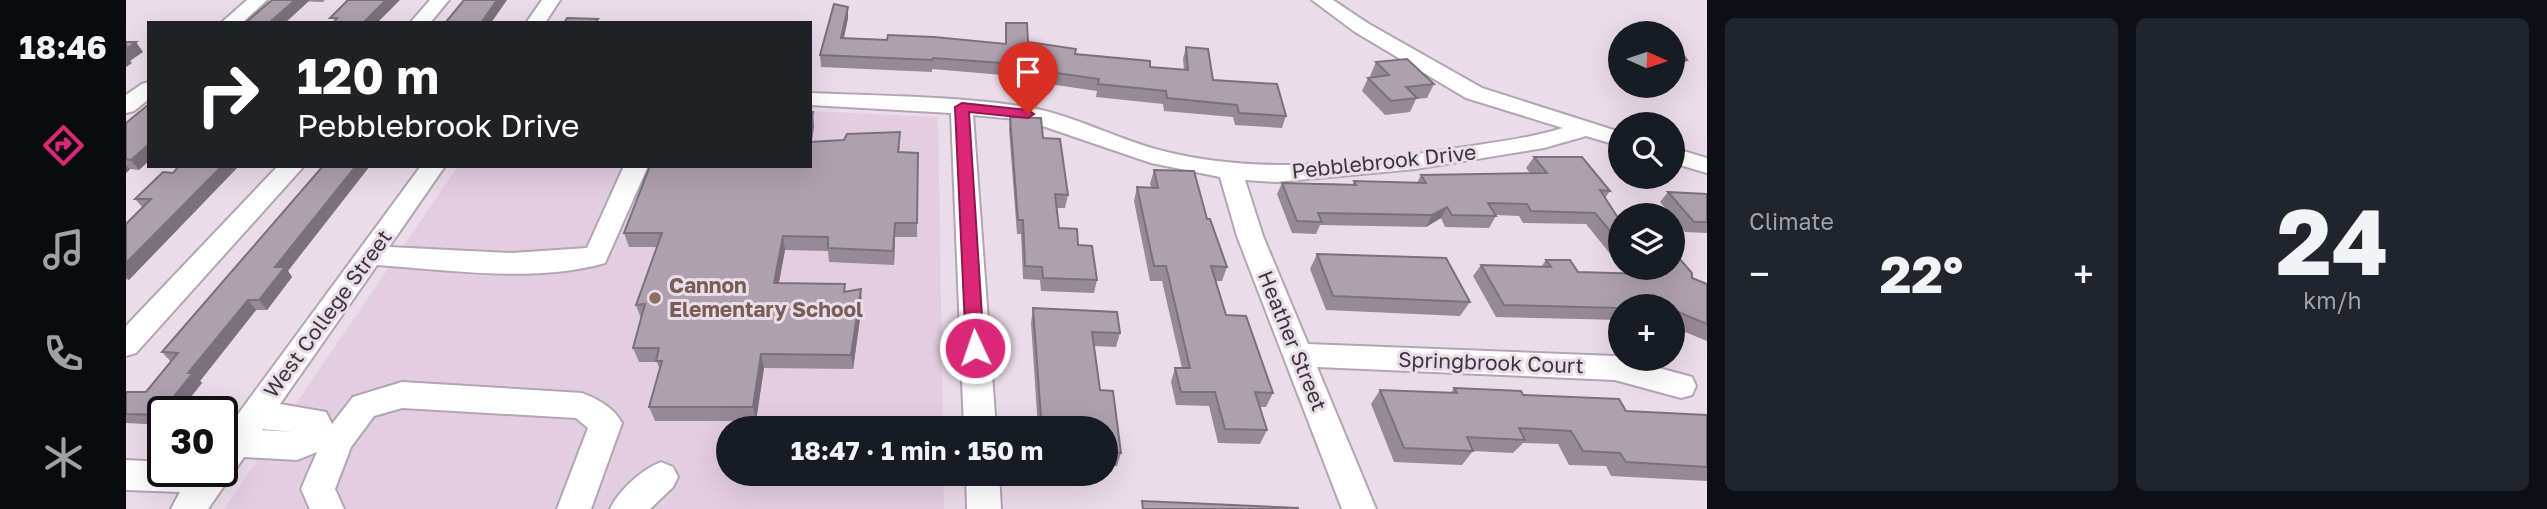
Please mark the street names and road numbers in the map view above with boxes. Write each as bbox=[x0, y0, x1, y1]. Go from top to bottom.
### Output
street label: Pebblebrook Drive bbox=[1290, 138, 1477, 184]
street label: West College Street bbox=[258, 224, 397, 402]
street label: Heather Street bbox=[1253, 267, 1333, 415]
street label: Springbrook Court bbox=[1398, 346, 1584, 378]

